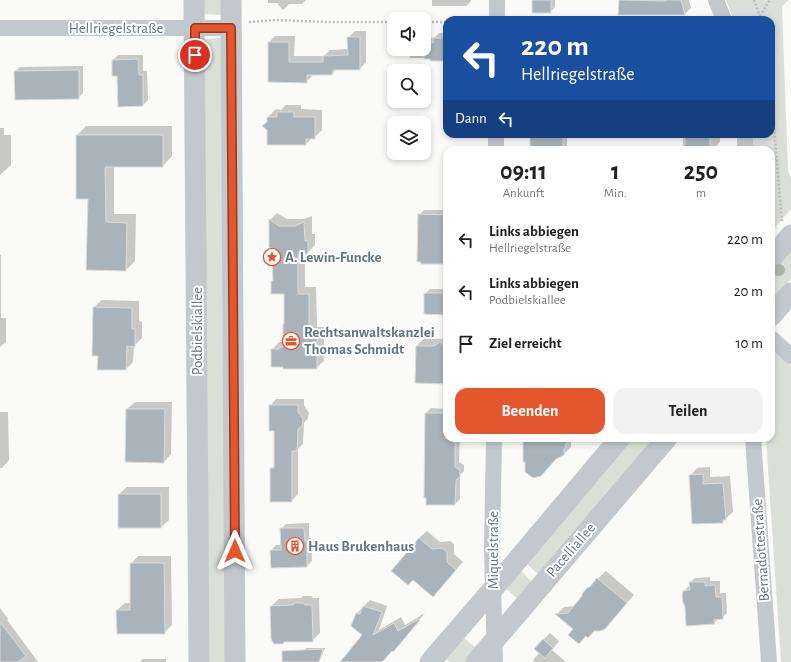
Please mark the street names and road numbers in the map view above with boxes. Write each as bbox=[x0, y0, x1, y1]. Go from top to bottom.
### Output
street label: Hellriegelstraße bbox=[69, 21, 163, 36]
street label: Podbielskiallee bbox=[190, 287, 205, 375]
street label: Bernadottestraße bbox=[750, 498, 772, 602]
street label: Miquelstraße bbox=[486, 511, 501, 589]
street label: Pacelliallee bbox=[544, 520, 598, 580]

